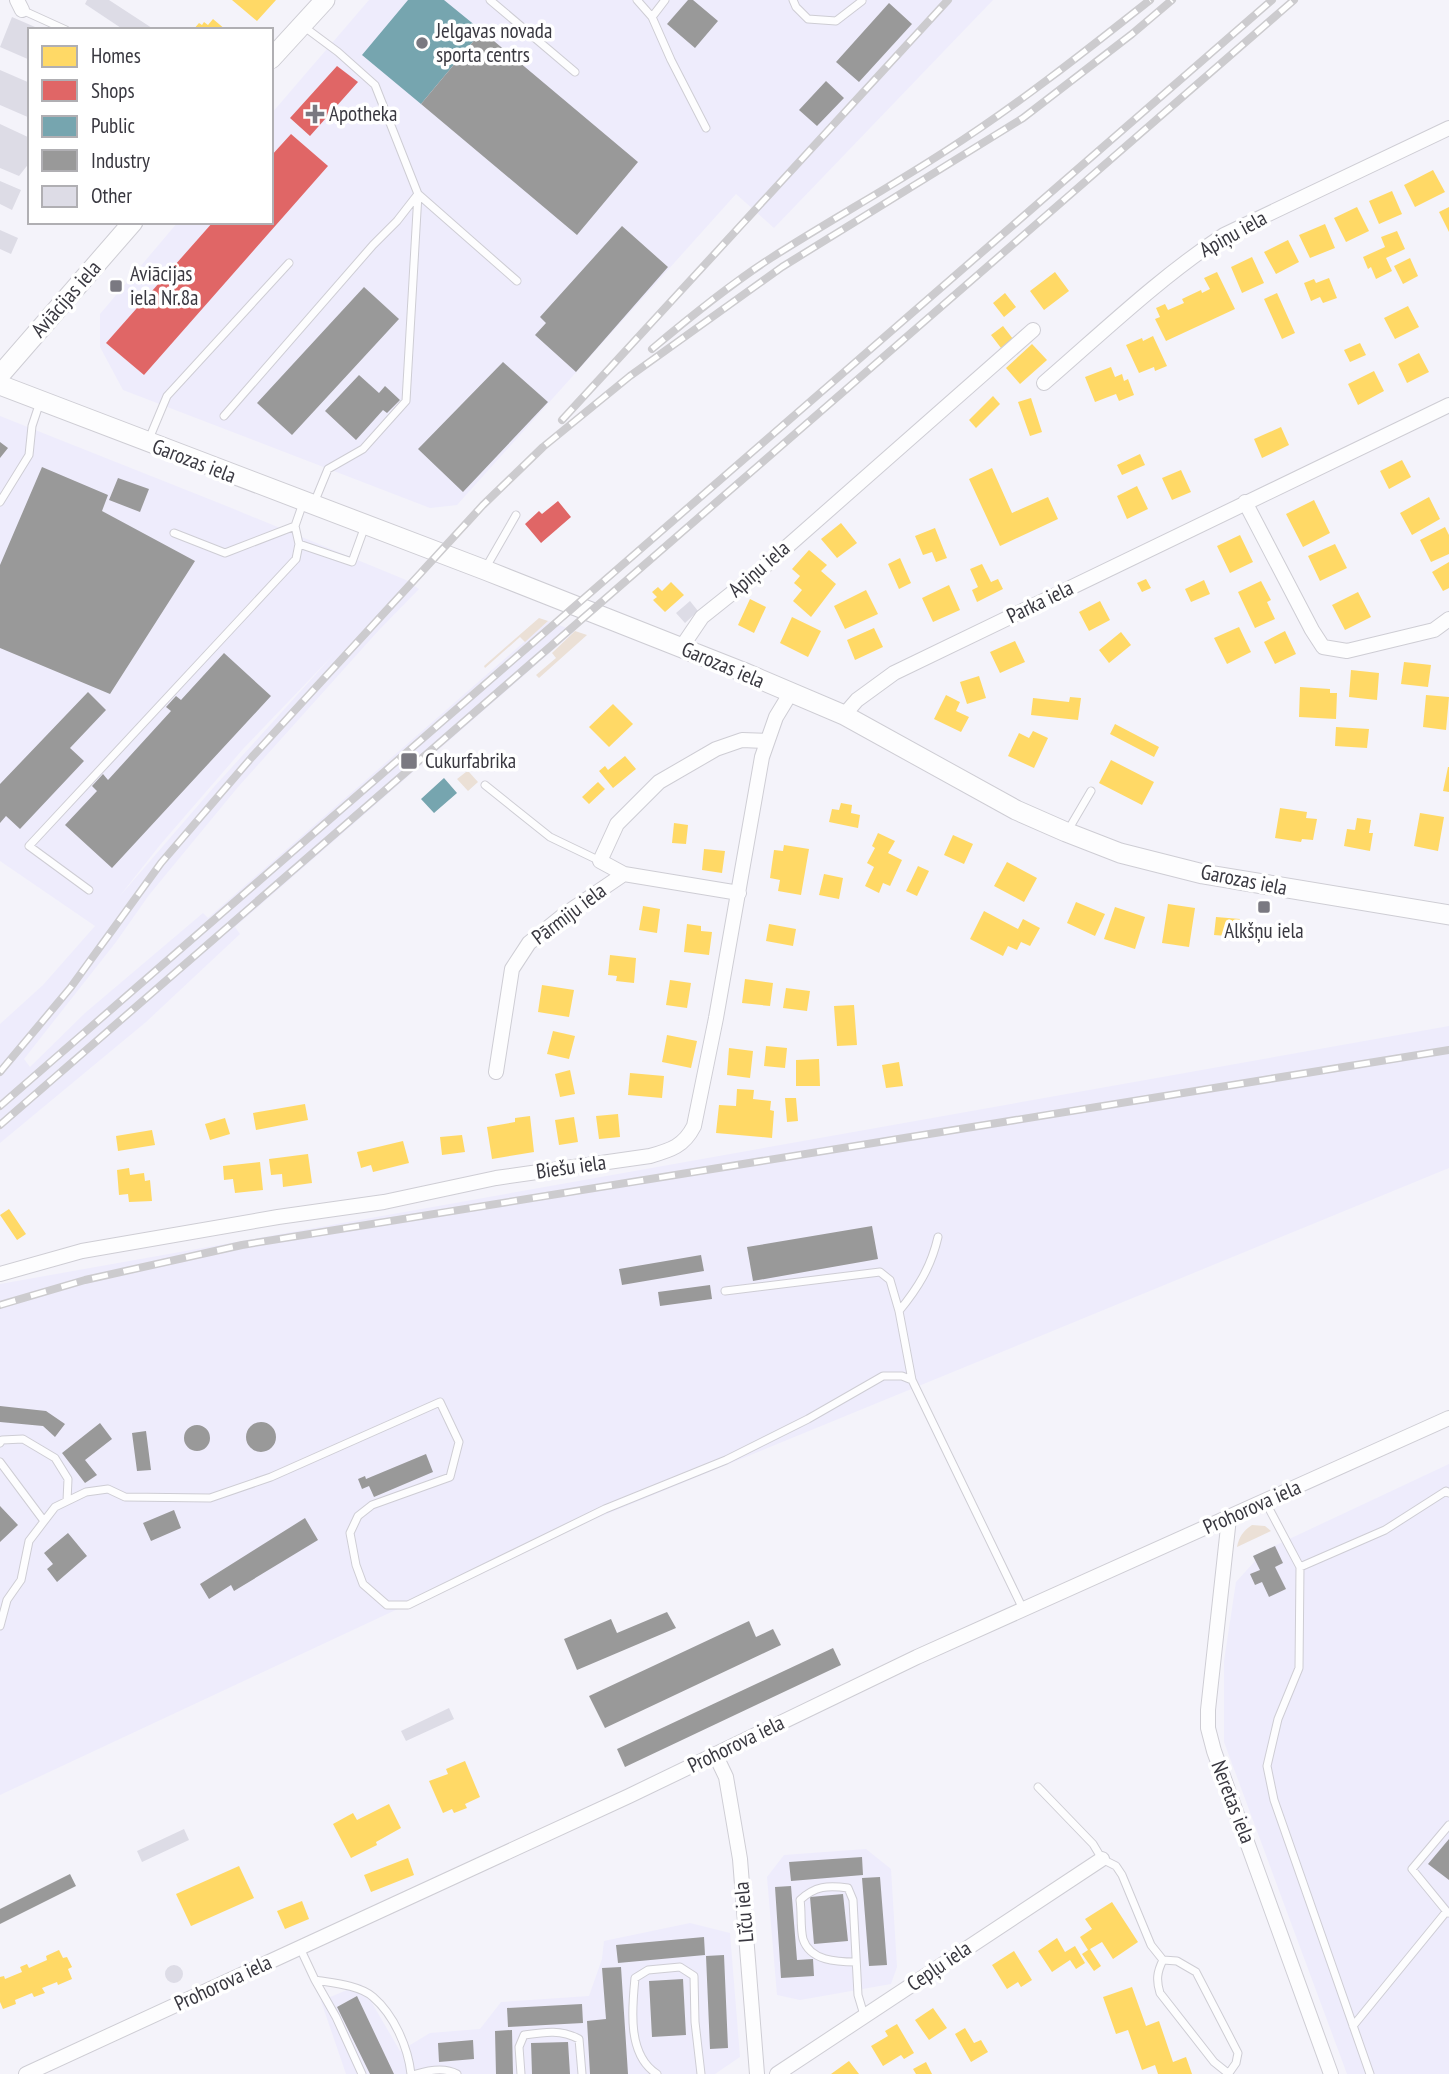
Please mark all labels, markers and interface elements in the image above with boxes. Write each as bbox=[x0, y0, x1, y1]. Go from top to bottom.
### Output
place label: Jelgavas novada sporta centrs bbox=[435, 17, 552, 68]
legend bbox=[28, 28, 273, 224]
marker: Jelgavas novada sporta centrs bbox=[414, 35, 430, 51]
text: Homes bbox=[91, 42, 141, 69]
text: Shops bbox=[91, 77, 135, 104]
place label: Apotheka bbox=[329, 100, 397, 127]
marker: Apotheka bbox=[307, 106, 323, 122]
text: Public bbox=[91, 112, 136, 139]
text: Industry bbox=[91, 147, 150, 174]
text: Other bbox=[91, 182, 132, 209]
street label: Apiņu iela bbox=[1194, 204, 1271, 263]
street label: Aviācijas iela bbox=[25, 255, 106, 343]
place label: Aviācijas iela Nr.8a bbox=[130, 260, 199, 311]
marker: Aviācijas iela Nr.8a bbox=[108, 278, 124, 294]
street label: Garozas iela bbox=[149, 432, 240, 489]
street label: Apiņu iela bbox=[722, 535, 795, 603]
street label: Parka iela bbox=[1002, 574, 1077, 629]
street label: Garozas iela bbox=[678, 635, 769, 694]
place label: Cukurfabrika bbox=[425, 747, 516, 774]
marker: Cukurfabrika bbox=[399, 751, 419, 771]
street label: Garozas iela bbox=[1199, 858, 1290, 901]
street label: Pārmiju iela bbox=[526, 877, 611, 950]
marker: Alkšņu iela bbox=[1256, 899, 1272, 915]
place label: Alkšņu iela bbox=[1224, 917, 1304, 944]
street label: Biešu iela bbox=[534, 1148, 608, 1185]
street label: Prohorova iela bbox=[1199, 1473, 1305, 1540]
street label: Prohorova iela bbox=[683, 1709, 789, 1779]
street label: Neretas iela bbox=[1205, 1757, 1262, 1847]
street label: Līču iela bbox=[727, 1881, 760, 1944]
street label: Cepļu iela bbox=[901, 1934, 976, 1997]
street label: Prohorova iela bbox=[170, 1948, 276, 2017]

